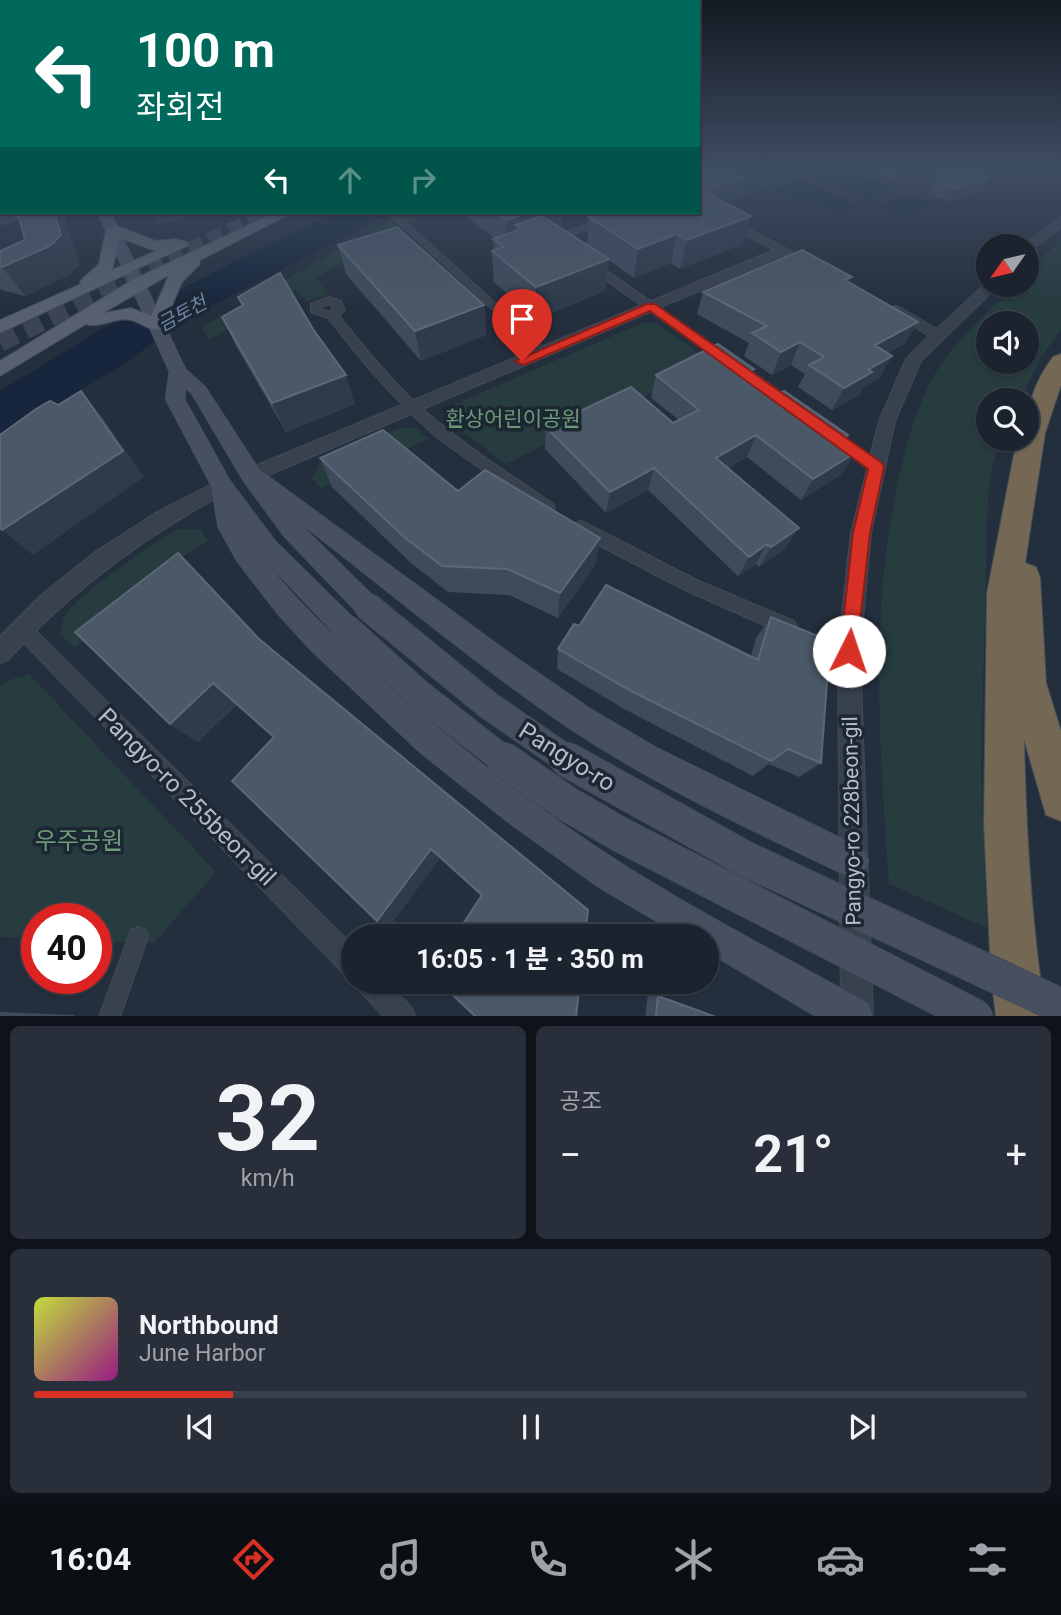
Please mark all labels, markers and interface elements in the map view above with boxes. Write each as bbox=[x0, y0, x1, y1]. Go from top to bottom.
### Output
text: 100 m bbox=[136, 22, 275, 79]
icon: left bbox=[21, 28, 112, 119]
text: 좌회전 bbox=[136, 88, 224, 126]
icon: left bbox=[258, 161, 296, 199]
icon: ahead bbox=[331, 161, 369, 199]
icon: right bbox=[404, 161, 442, 199]
north arrow bbox=[976, 234, 1040, 298]
map controls bbox=[976, 234, 1039, 451]
pin bbox=[492, 289, 552, 361]
water label: 금토천 bbox=[154, 290, 212, 336]
icon: arrive bbox=[503, 300, 541, 338]
button: sound bbox=[976, 311, 1039, 374]
button: search bbox=[976, 388, 1039, 451]
park label: 환상어린이공원 bbox=[445, 407, 581, 431]
position arrow bbox=[812, 614, 886, 688]
street label: Pangyo-ro 255beon-gil bbox=[93, 703, 281, 891]
street label: Pangyo-ro 228beon-gil bbox=[838, 716, 866, 926]
street label: Pangyo-ro bbox=[514, 717, 620, 797]
park label: 우주공원 bbox=[35, 827, 123, 855]
speed limit sign: 40 bbox=[21, 903, 112, 994]
text: 16:05 · 1 분 · 350 m bbox=[416, 944, 644, 974]
text: 32 bbox=[216, 1066, 320, 1172]
text: 공조 bbox=[560, 1088, 602, 1115]
text: 21° bbox=[753, 1124, 833, 1185]
text: − bbox=[560, 1133, 581, 1177]
text: + bbox=[1005, 1133, 1027, 1177]
text: km/h bbox=[241, 1165, 295, 1192]
text: Northbound bbox=[139, 1310, 279, 1340]
text: June Harbor bbox=[139, 1340, 266, 1367]
icon: previous bbox=[181, 1408, 219, 1446]
icon: pause bbox=[512, 1408, 550, 1446]
icon: next bbox=[843, 1408, 881, 1446]
icon: directions bbox=[229, 1535, 278, 1584]
icon: music bbox=[376, 1535, 425, 1584]
icon: phone bbox=[523, 1535, 572, 1584]
icon: climate bbox=[669, 1535, 718, 1584]
icon: car bbox=[816, 1535, 865, 1584]
icon: filters bbox=[963, 1535, 1012, 1584]
text: 16:04 bbox=[49, 1540, 131, 1578]

